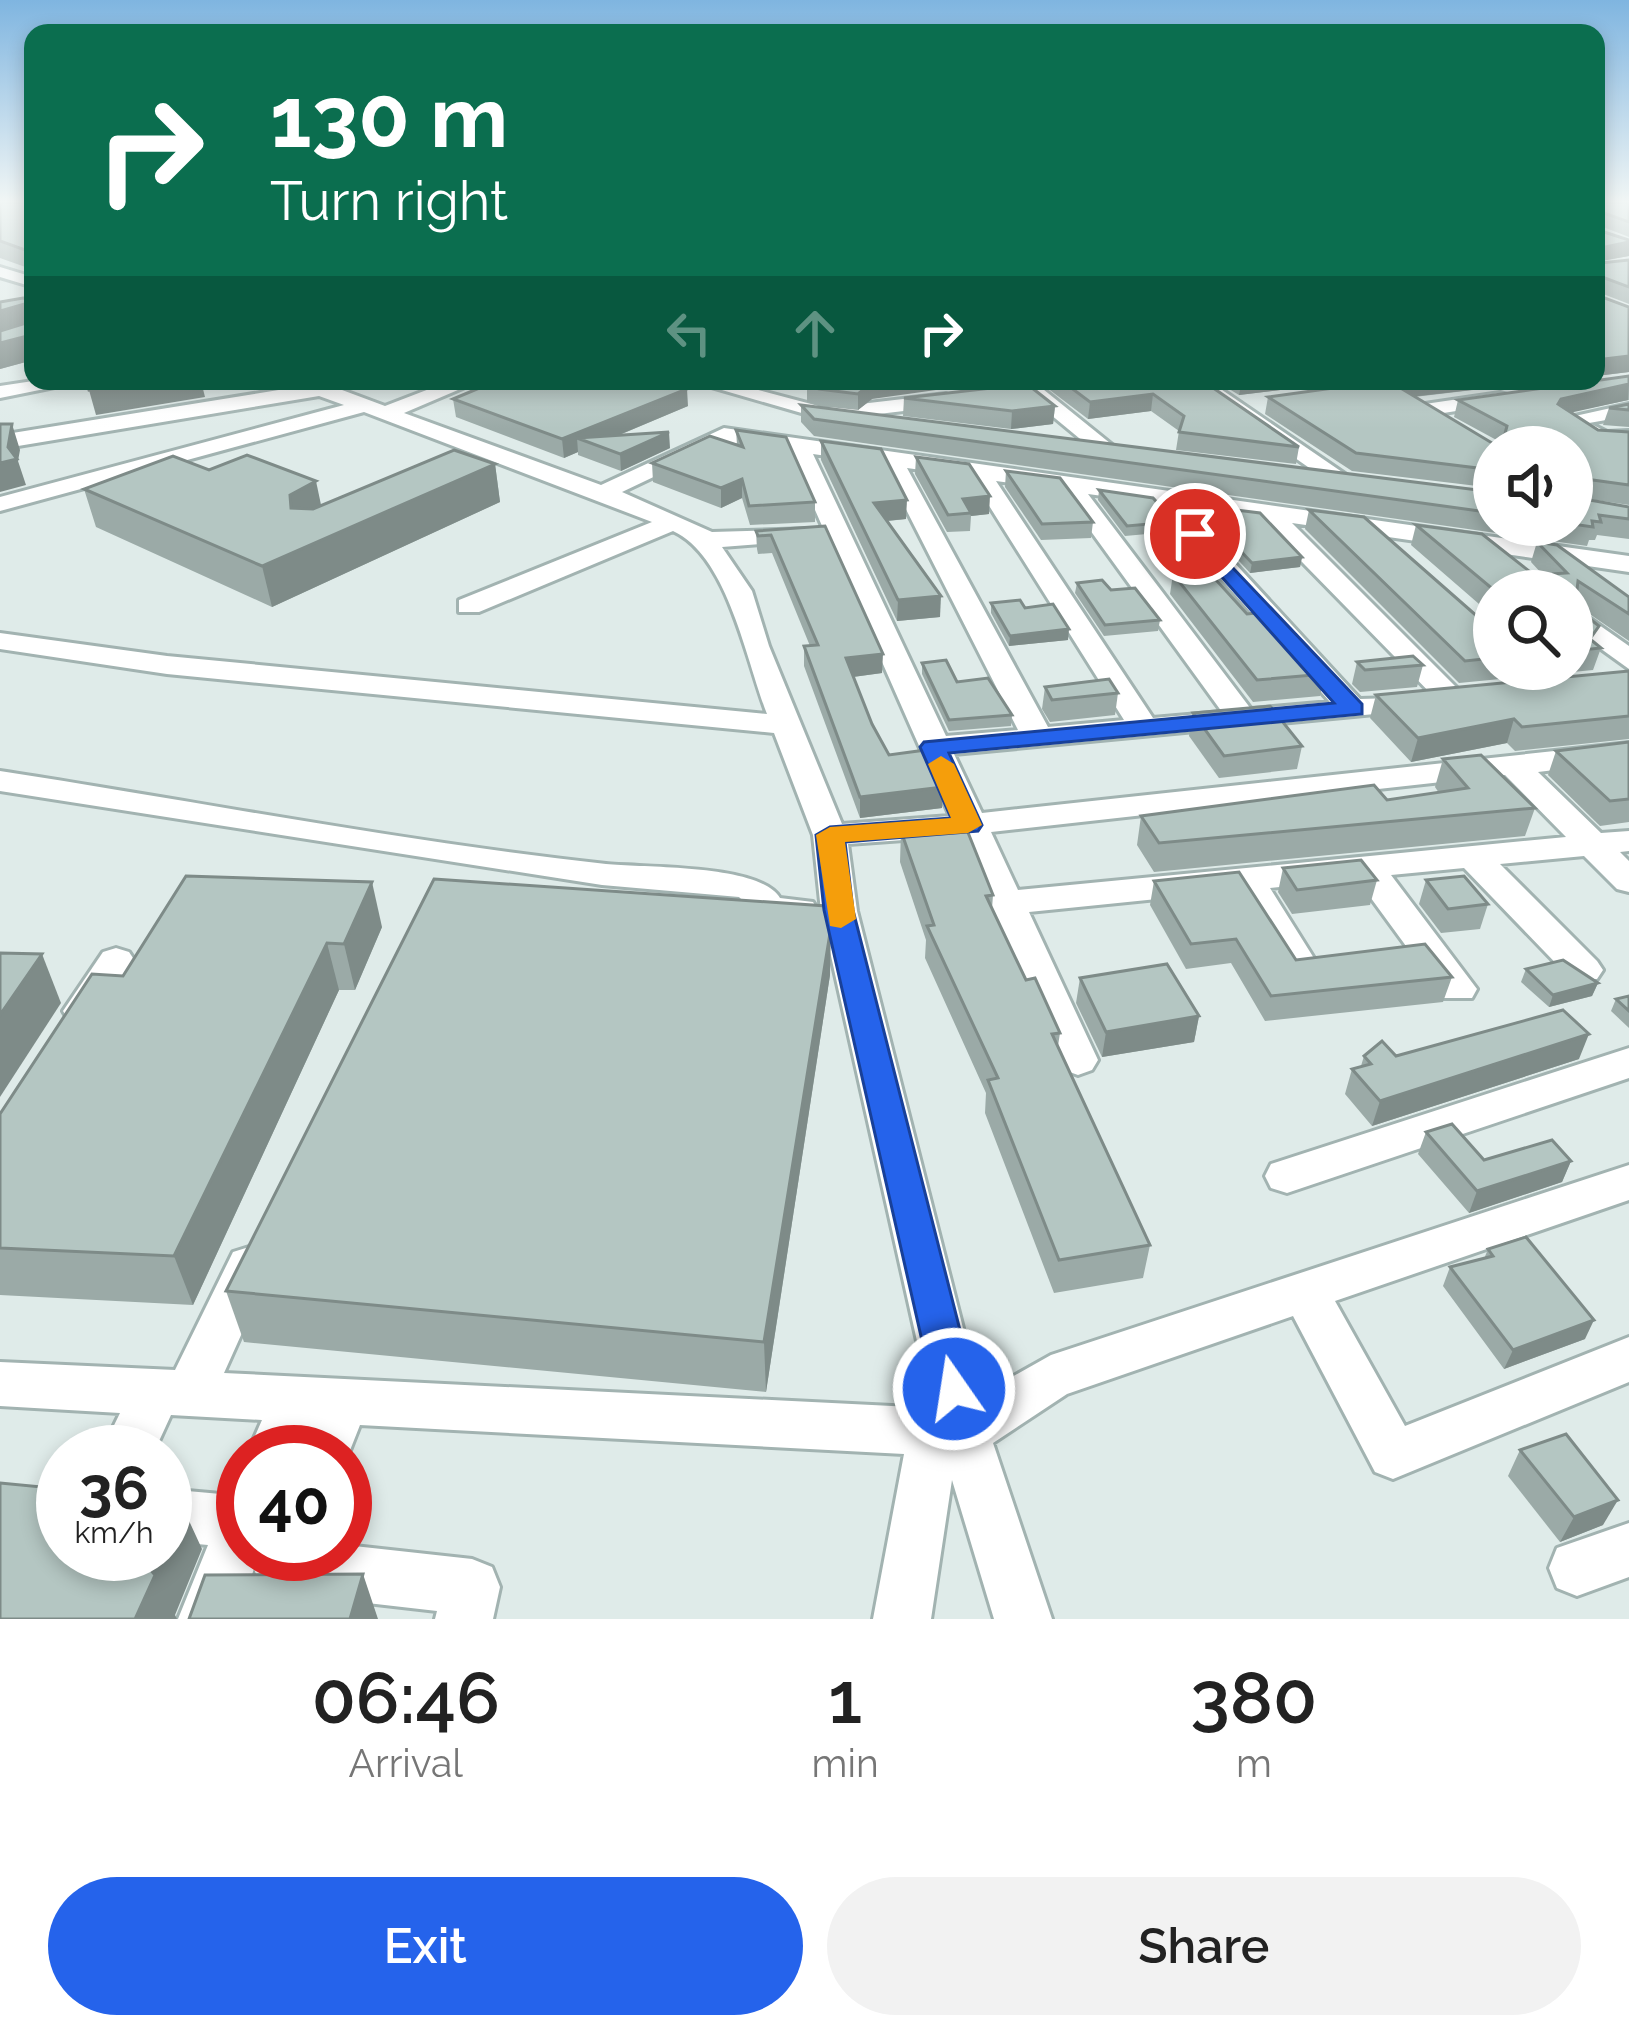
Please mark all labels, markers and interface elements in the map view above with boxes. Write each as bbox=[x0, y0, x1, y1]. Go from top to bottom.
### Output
text: 130 m bbox=[270, 68, 508, 167]
icon: right bbox=[72, 72, 228, 228]
text: Turn right bbox=[270, 169, 508, 233]
icon: left bbox=[656, 300, 722, 366]
icon: ahead bbox=[782, 300, 848, 366]
icon: right bbox=[908, 300, 974, 366]
map controls bbox=[1473, 426, 1593, 690]
button: sound bbox=[1473, 426, 1593, 546]
pin bbox=[1144, 483, 1246, 585]
icon: arrive bbox=[1162, 501, 1228, 567]
button: search bbox=[1473, 570, 1593, 690]
position arrow bbox=[891, 1326, 1017, 1452]
speed limit sign: 40 bbox=[216, 1425, 372, 1581]
text: 36 bbox=[79, 1453, 149, 1523]
text: km/h bbox=[74, 1515, 154, 1550]
text: 06:46 bbox=[312, 1655, 500, 1740]
text: 1 bbox=[828, 1655, 862, 1740]
text: 380 bbox=[1190, 1655, 1317, 1740]
text: Arrival bbox=[349, 1740, 463, 1786]
text: min bbox=[812, 1740, 879, 1786]
text: m bbox=[1236, 1740, 1272, 1786]
button: Exit bbox=[48, 1877, 803, 2015]
button: Share bbox=[827, 1877, 1581, 2015]

